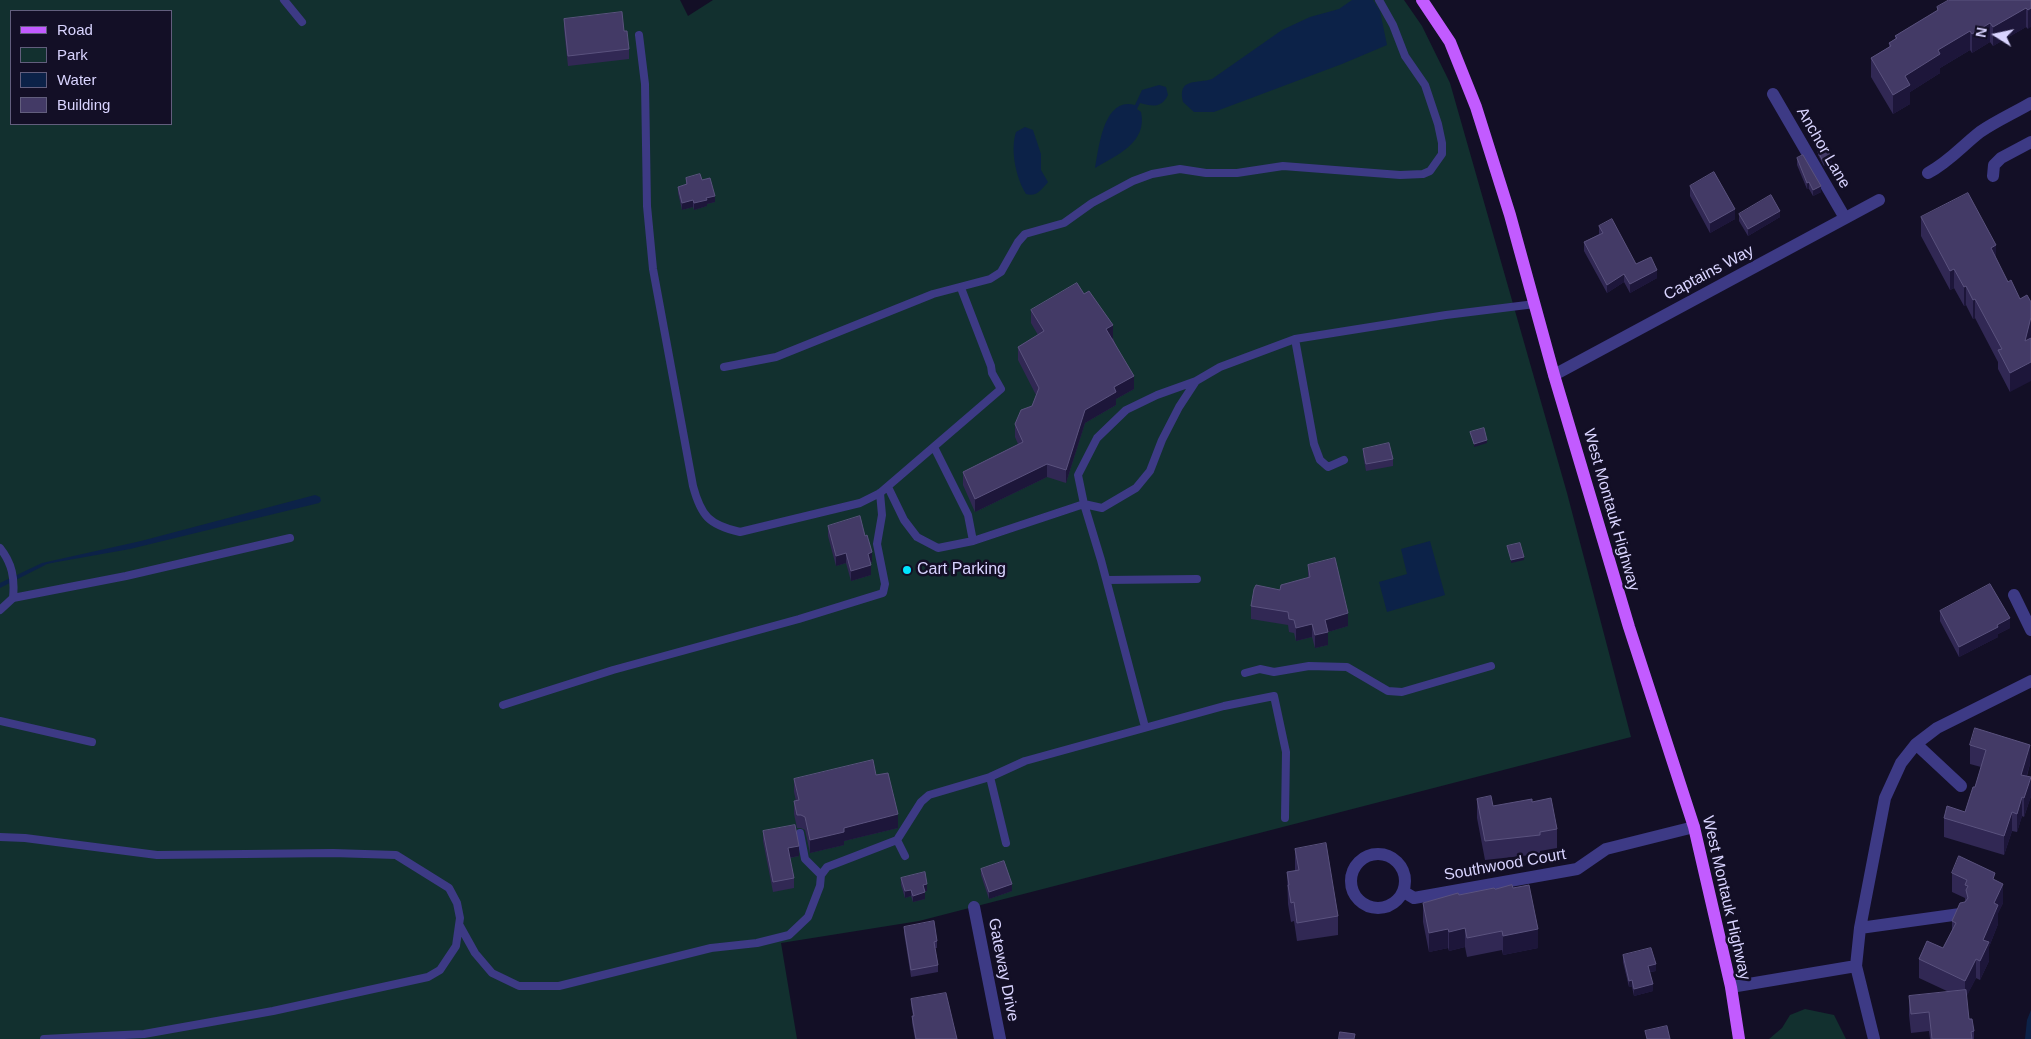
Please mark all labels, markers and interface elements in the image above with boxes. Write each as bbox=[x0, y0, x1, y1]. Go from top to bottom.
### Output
legend bbox=[10, 10, 172, 125]
north arrow bbox=[1971, 10, 2021, 60]
text: Road bbox=[57, 21, 93, 38]
text: N bbox=[1972, 26, 1990, 39]
text: Park bbox=[57, 46, 88, 63]
text: Water bbox=[57, 71, 96, 88]
text: Building bbox=[57, 96, 110, 113]
street label: Anchor Lane bbox=[1792, 104, 1854, 192]
street label: Captains Way bbox=[1661, 241, 1757, 305]
street label: West Montauk Highway bbox=[1579, 427, 1643, 593]
place label: Cart Parking bbox=[917, 560, 1006, 580]
marker: Cart Parking bbox=[901, 564, 913, 576]
street label: West Montauk Highway bbox=[1698, 814, 1754, 982]
street label: Southwood Court bbox=[1442, 845, 1568, 885]
street label: Gateway Drive bbox=[984, 917, 1022, 1023]

